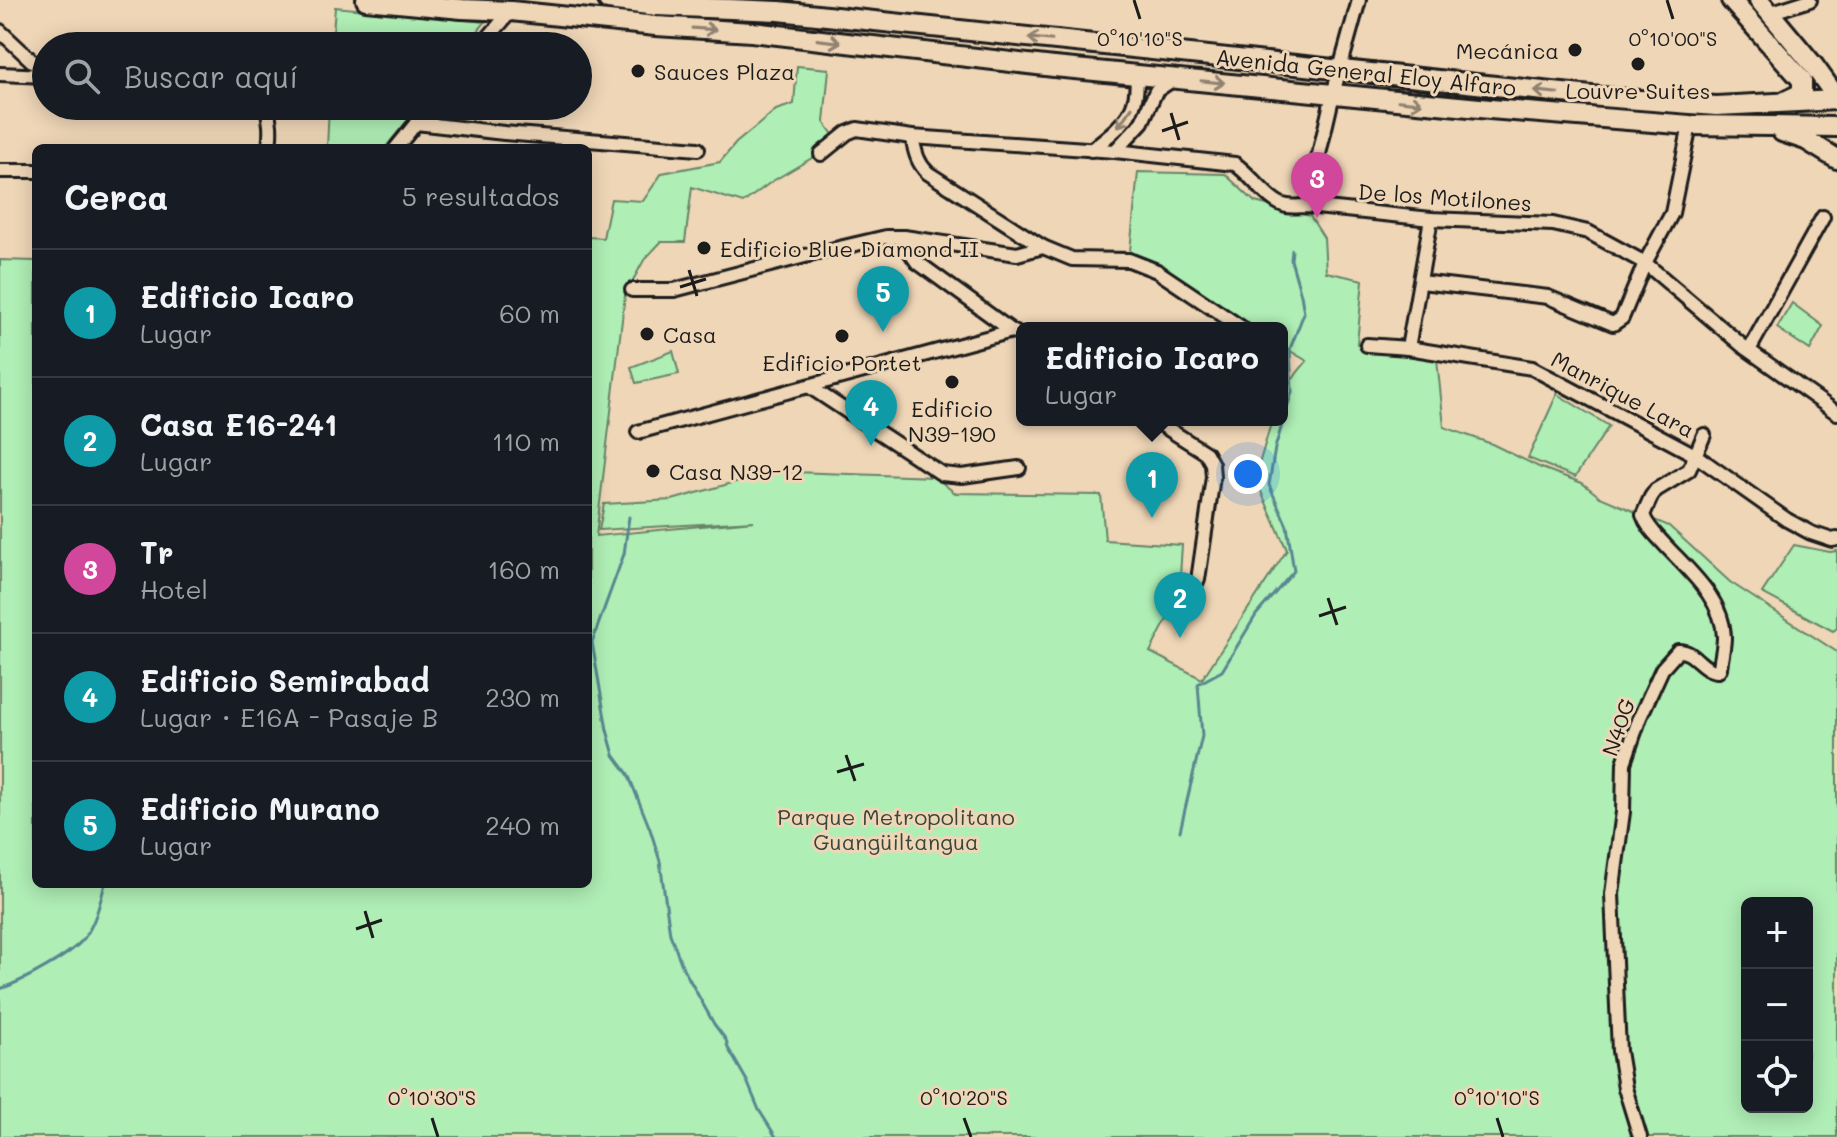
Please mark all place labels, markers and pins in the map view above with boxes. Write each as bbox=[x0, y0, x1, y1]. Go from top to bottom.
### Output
place label: Mecánica bbox=[1456, 36, 1559, 65]
marker: Mecánica bbox=[1566, 41, 1584, 59]
marker: Louvre Suites bbox=[1629, 55, 1647, 73]
place label: Sauces Plaza bbox=[654, 57, 795, 86]
marker: Sauces Plaza bbox=[629, 62, 647, 80]
place label: Louvre Suites bbox=[1565, 76, 1711, 105]
pin: 3 bbox=[1291, 152, 1343, 218]
place label: Edificio Blue Diamond II bbox=[720, 234, 979, 263]
marker: Edificio Blue Diamond II bbox=[695, 239, 713, 257]
pin: 5 bbox=[857, 266, 909, 332]
place label: Casa bbox=[663, 320, 717, 349]
marker: Casa bbox=[638, 325, 656, 343]
marker: Edificio Portet bbox=[833, 327, 851, 345]
place label: Edificio Portet bbox=[763, 348, 921, 377]
marker: Edificio N39-190 bbox=[943, 373, 961, 391]
pin: 4 bbox=[845, 380, 897, 446]
place label: Edificio N39-190 bbox=[908, 394, 996, 448]
pin: 1 bbox=[1126, 452, 1178, 518]
place label: Casa N39-12 bbox=[669, 457, 803, 486]
marker: Casa N39-12 bbox=[644, 462, 662, 480]
pin: 2 bbox=[1154, 572, 1206, 638]

